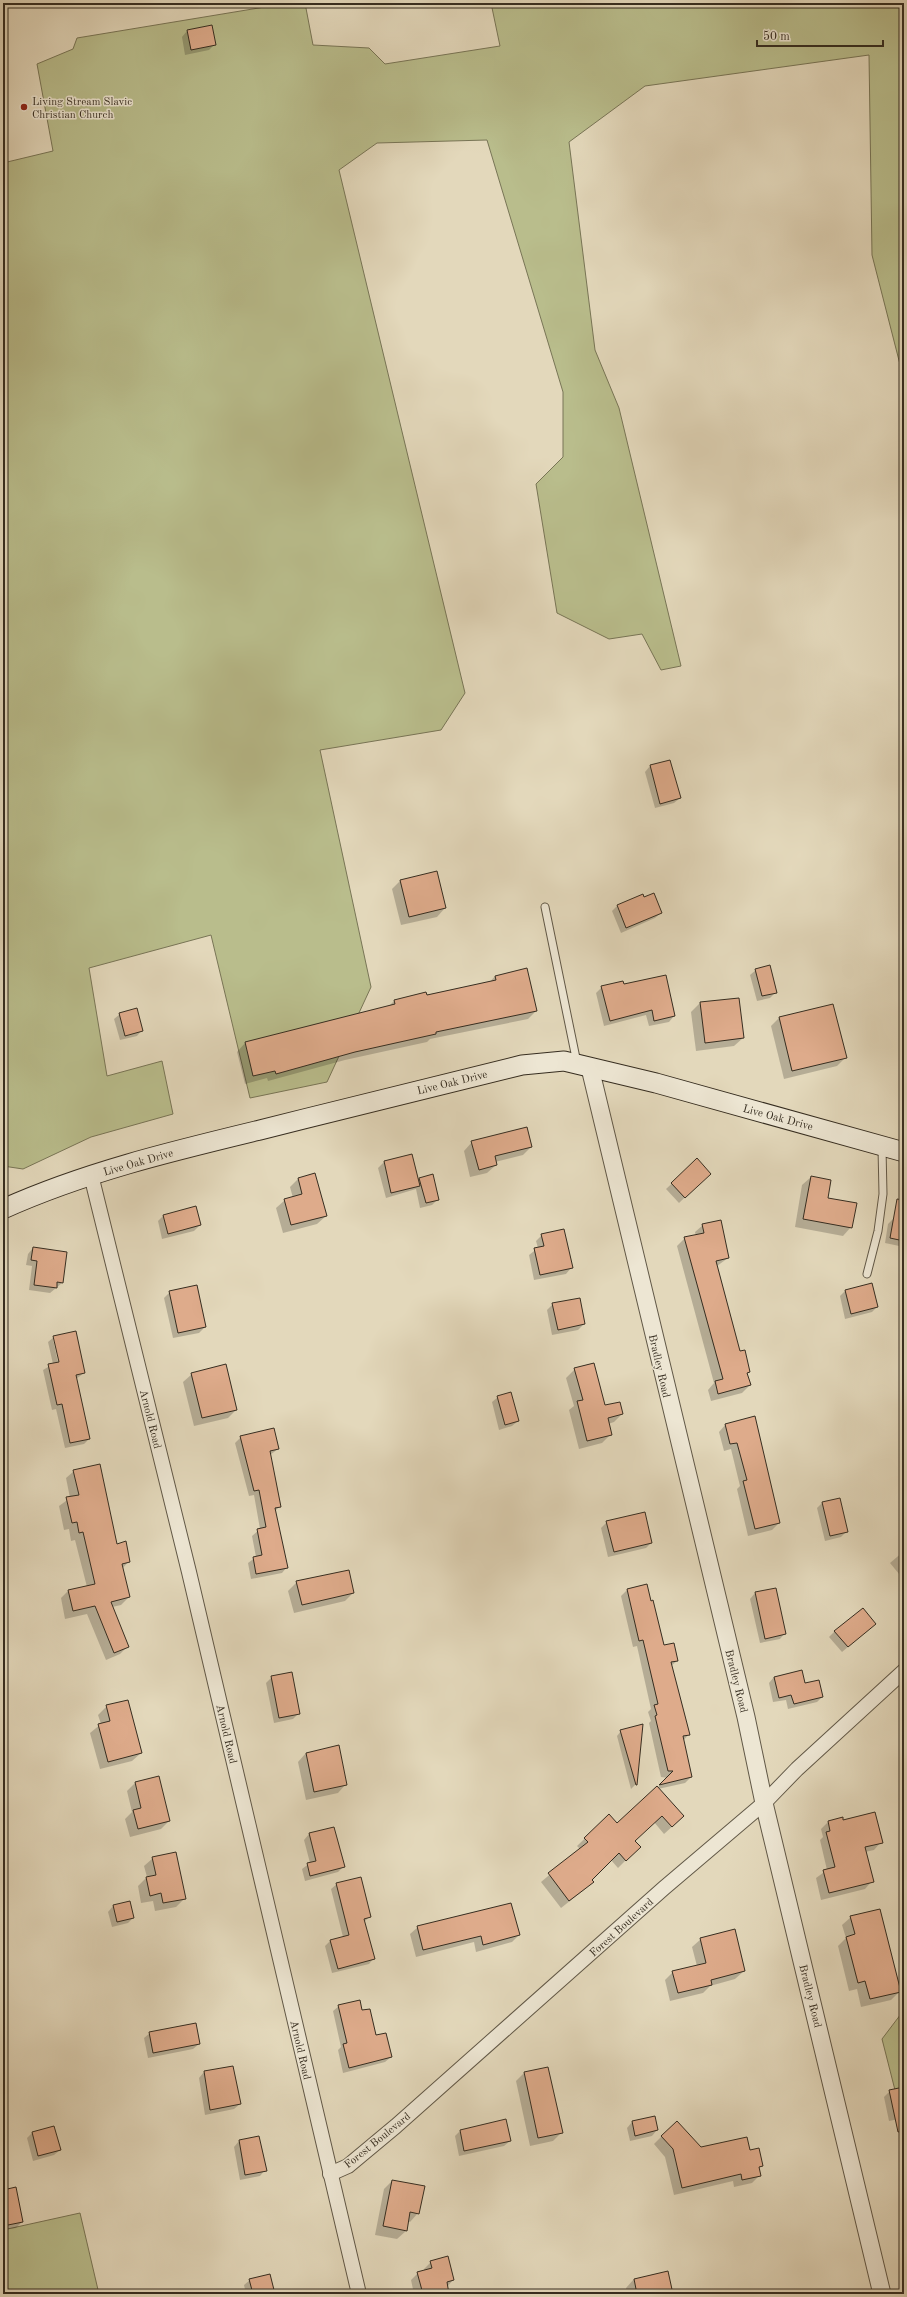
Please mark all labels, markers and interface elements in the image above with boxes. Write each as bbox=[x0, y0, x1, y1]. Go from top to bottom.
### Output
scale bar bbox=[757, 22, 883, 48]
text: 50 m bbox=[763, 30, 790, 43]
place label: Living Stream Slavic Christian Church bbox=[32, 97, 132, 121]
marker: Living Stream Slavic Christian Church bbox=[19, 102, 29, 112]
street label: Live Oak Drive bbox=[416, 1069, 489, 1098]
street label: Live Oak Drive bbox=[741, 1104, 814, 1133]
street label: Live Oak Drive bbox=[102, 1148, 175, 1179]
street label: Bradley Road bbox=[646, 1334, 671, 1399]
street label: Arnold Road bbox=[137, 1389, 162, 1450]
street label: Bradley Road bbox=[722, 1649, 749, 1714]
street label: Arnold Road bbox=[213, 1704, 238, 1765]
street label: Forest Boulevard bbox=[588, 1897, 656, 1959]
street label: Bradley Road bbox=[796, 1964, 823, 2029]
street label: Arnold Road bbox=[287, 2020, 312, 2081]
street label: Forest Boulevard bbox=[343, 2111, 413, 2171]

